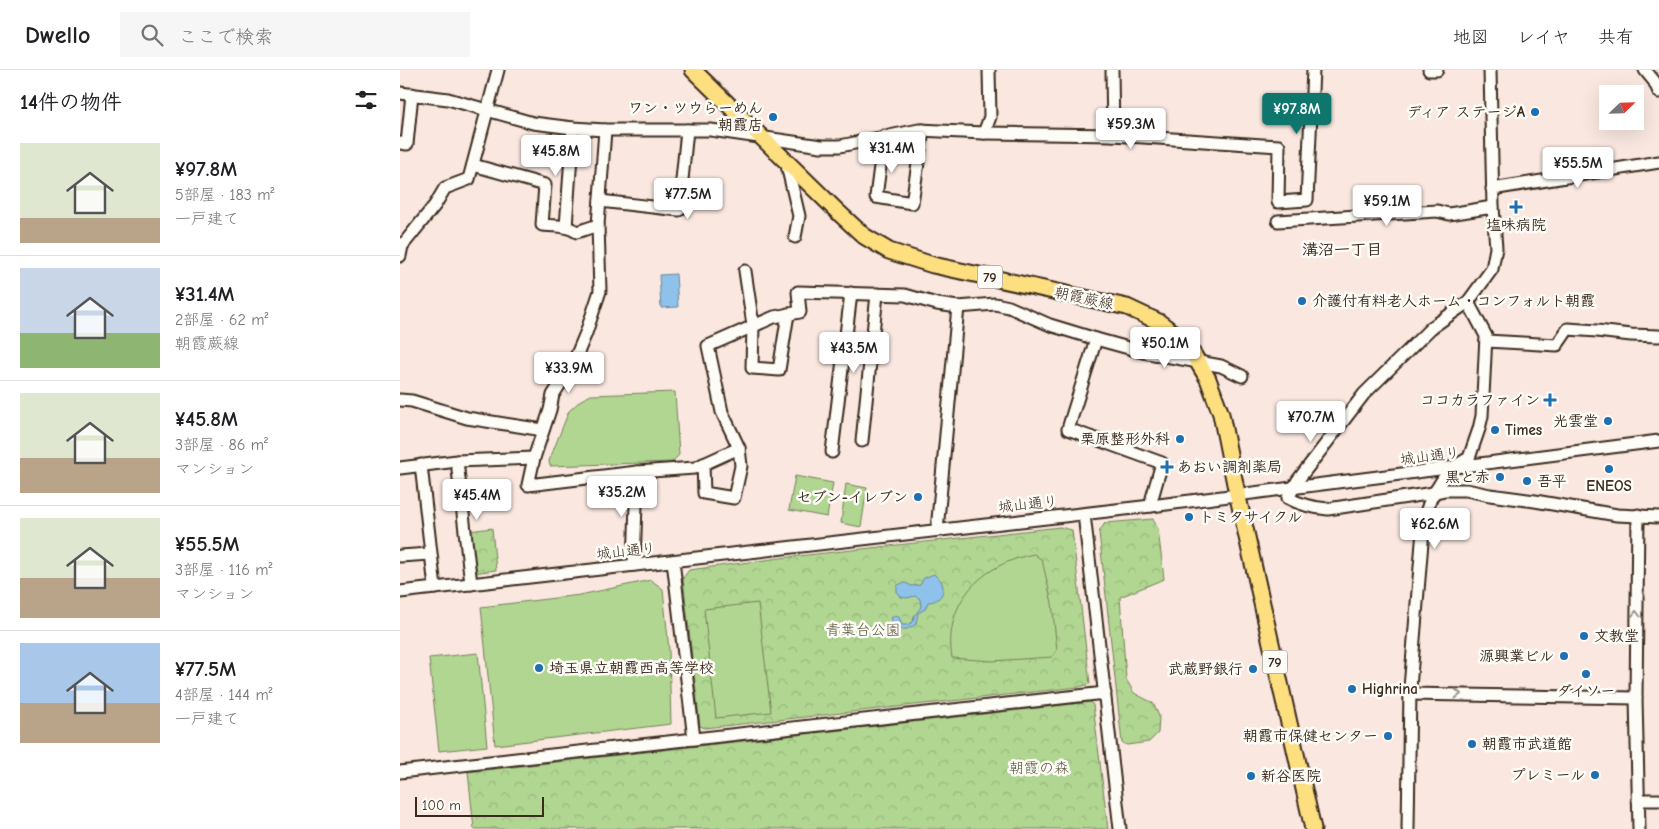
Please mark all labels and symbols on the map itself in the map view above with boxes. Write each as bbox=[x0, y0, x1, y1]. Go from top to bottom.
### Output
north arrow bbox=[1599, 85, 1644, 130]
pin: ¥97.8M bbox=[1256, 92, 1338, 135]
place label: ワン・ツウらーめん 朝霞店 bbox=[628, 99, 763, 134]
place label: ディア ステージA bbox=[1407, 103, 1526, 121]
marker: ディア ステージA bbox=[1529, 106, 1541, 118]
pin: ¥59.3M bbox=[1090, 108, 1172, 150]
marker: ワン・ツウらーめん 朝霞店 bbox=[767, 111, 779, 123]
pin: ¥31.4M bbox=[851, 132, 933, 174]
pin: ¥45.8M bbox=[515, 134, 597, 177]
pin: ¥55.5M bbox=[1537, 146, 1619, 189]
pin: ¥77.5M bbox=[647, 178, 729, 220]
pin: ¥59.1M bbox=[1346, 184, 1428, 227]
marker: 塩味病院 bbox=[1509, 200, 1523, 214]
place label: 塩味病院 bbox=[1486, 216, 1546, 234]
district label: 溝沼一丁目 bbox=[1302, 241, 1382, 259]
road number: 79 bbox=[978, 266, 1002, 288]
street label: 朝霞蕨線 bbox=[1053, 283, 1115, 313]
place label: 介護付有料老人ホーム・コンフォルト朝霞 bbox=[1312, 292, 1595, 310]
marker: 介護付有料老人ホーム・コンフォルト朝霞 bbox=[1296, 295, 1308, 307]
pin: ¥50.1M bbox=[1124, 326, 1206, 369]
pin: ¥43.5M bbox=[813, 332, 895, 374]
pin: ¥33.9M bbox=[528, 352, 610, 394]
place label: ココカラファイン bbox=[1420, 391, 1540, 409]
marker: ココカラファイン bbox=[1544, 394, 1556, 406]
pin: ¥70.7M bbox=[1270, 400, 1352, 443]
place label: 光雲堂 bbox=[1553, 412, 1598, 430]
marker: 光雲堂 bbox=[1602, 415, 1614, 427]
place label: Times bbox=[1505, 421, 1542, 439]
marker: Times bbox=[1489, 424, 1501, 436]
place label: 栗原整形外科 bbox=[1080, 430, 1170, 448]
marker: 栗原整形外科 bbox=[1174, 433, 1186, 445]
street label: 城山通り bbox=[1399, 443, 1461, 469]
place label: あおい調剤薬局 bbox=[1177, 458, 1282, 476]
marker: あおい調剤薬局 bbox=[1161, 461, 1173, 473]
marker: ENEOS bbox=[1603, 463, 1615, 475]
place label: 黒と赤 bbox=[1445, 468, 1490, 486]
marker: 黒と赤 bbox=[1494, 471, 1506, 483]
place label: 吾平 bbox=[1537, 472, 1567, 490]
marker: 吾平 bbox=[1521, 475, 1533, 487]
pin: ¥35.2M bbox=[581, 476, 663, 518]
place label: ENEOS bbox=[1586, 477, 1632, 495]
pin: ¥45.4M bbox=[436, 478, 518, 521]
place label: セブン-イレブン bbox=[797, 488, 908, 506]
marker: セブン-イレブン bbox=[912, 491, 924, 503]
street label: 城山通り bbox=[997, 492, 1059, 516]
place label: トミタサイクル bbox=[1199, 508, 1302, 526]
pin: ¥62.6M bbox=[1394, 508, 1476, 550]
marker: トミタサイクル bbox=[1183, 511, 1195, 523]
street label: 城山通り bbox=[595, 539, 657, 563]
one-way arrow bbox=[1631, 610, 1641, 618]
park label: 青葉台公園 bbox=[825, 621, 901, 639]
place label: 文教堂 bbox=[1594, 627, 1639, 645]
marker: 文教堂 bbox=[1578, 630, 1590, 642]
place label: 源興業ビル bbox=[1479, 647, 1554, 665]
road number: 79 bbox=[1262, 650, 1288, 674]
marker: 源興業ビル bbox=[1558, 650, 1570, 662]
place label: 埼玉県立朝霞西高等学校 bbox=[549, 659, 714, 677]
place label: 武蔵野銀行 bbox=[1168, 660, 1243, 678]
marker: 埼玉県立朝霞西高等学校 bbox=[533, 662, 545, 674]
marker: 武蔵野銀行 bbox=[1247, 663, 1259, 675]
marker: ダイソー bbox=[1580, 668, 1592, 680]
place label: Highrina bbox=[1362, 680, 1418, 698]
place label: ダイソー bbox=[1557, 682, 1615, 700]
marker: Highrina bbox=[1346, 683, 1358, 695]
one-way arrow bbox=[1454, 689, 1462, 700]
place label: 朝霞市保健センター bbox=[1243, 727, 1378, 745]
marker: 朝霞市保健センター bbox=[1382, 730, 1394, 742]
place label: 朝霞市武道館 bbox=[1482, 735, 1572, 753]
marker: 朝霞市武道館 bbox=[1466, 738, 1478, 750]
park label: 朝霞の森 bbox=[1009, 759, 1069, 777]
place label: プレミール bbox=[1511, 766, 1585, 784]
place label: 新谷医院 bbox=[1261, 767, 1321, 785]
marker: プレミール bbox=[1589, 769, 1601, 781]
marker: 新谷医院 bbox=[1245, 770, 1257, 782]
scale bar bbox=[415, 794, 544, 817]

